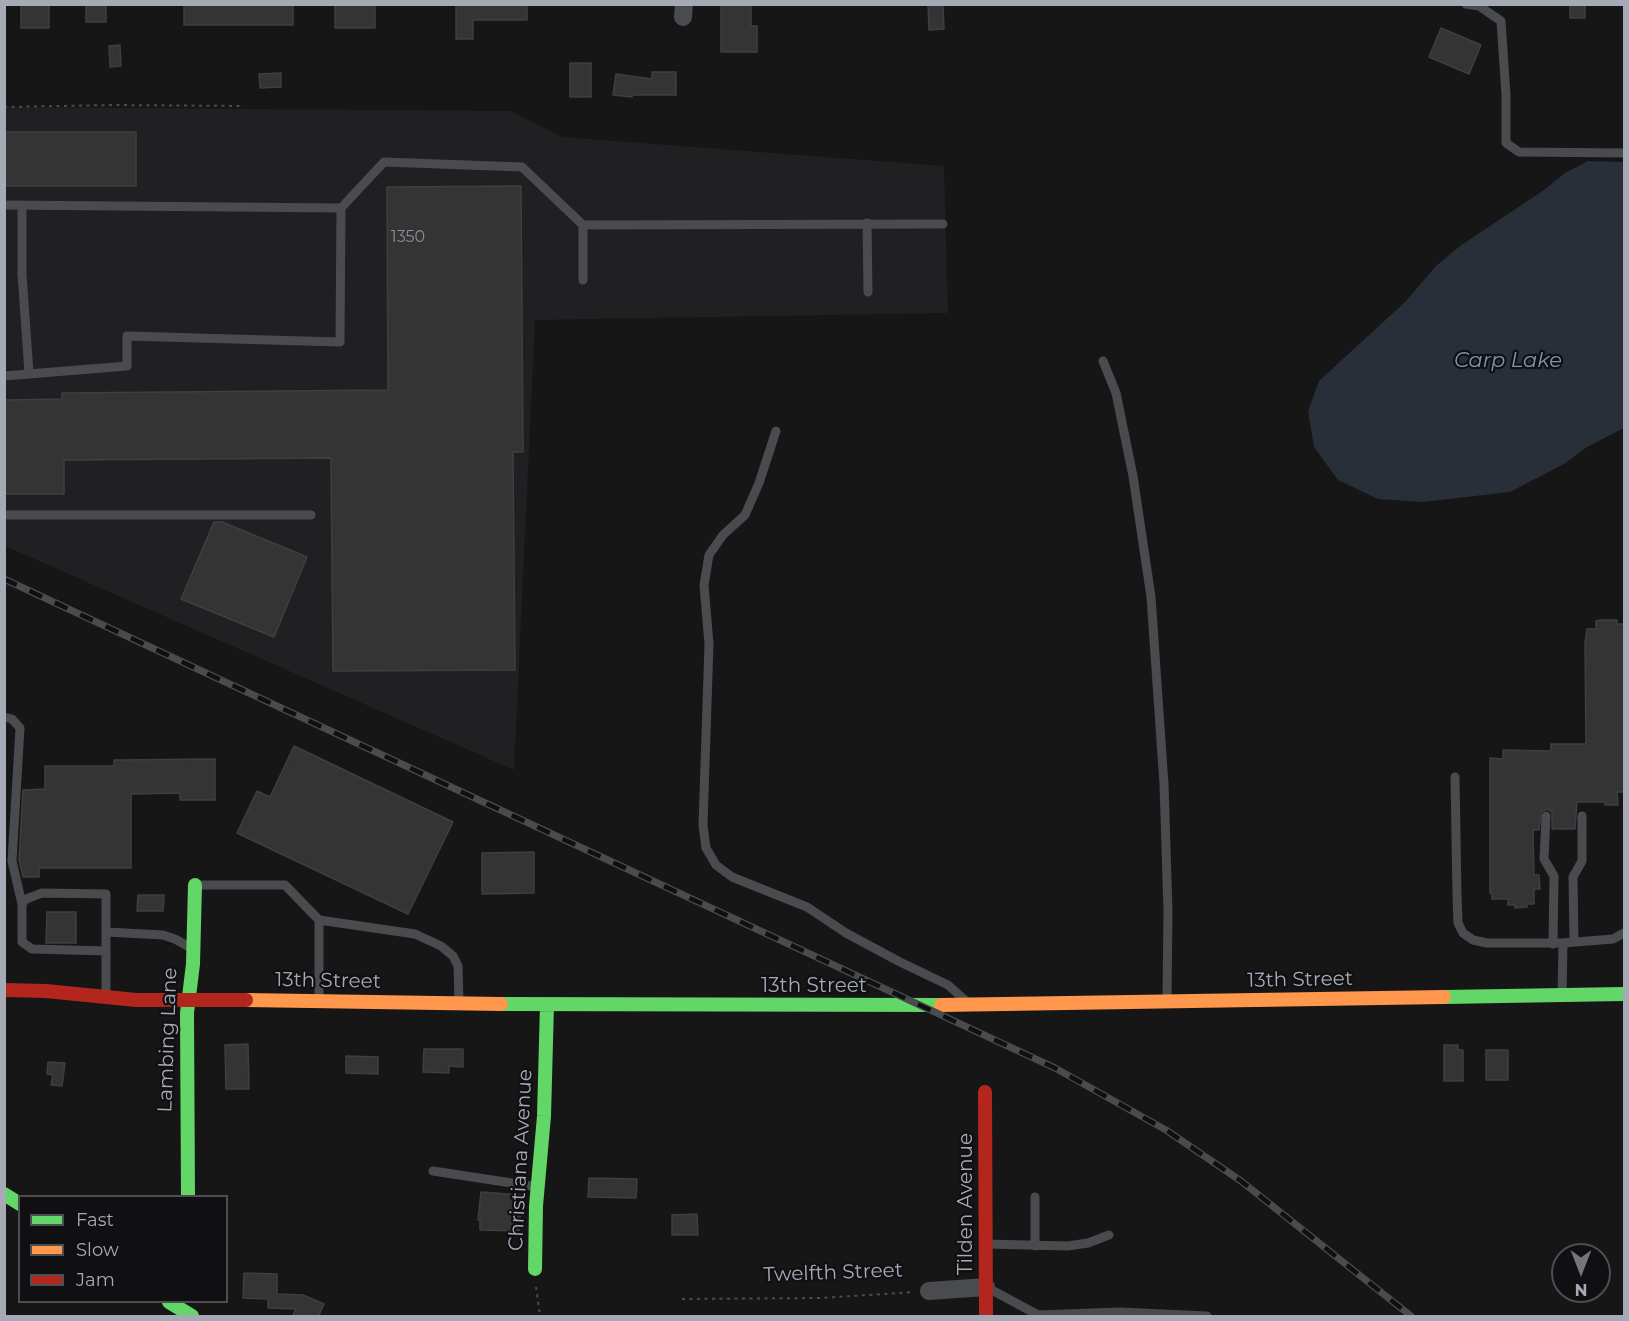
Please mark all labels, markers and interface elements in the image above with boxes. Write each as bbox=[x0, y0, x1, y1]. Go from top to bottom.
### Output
house number: 1350 bbox=[391, 227, 425, 247]
water label: Carp Lake bbox=[1454, 348, 1562, 374]
street label: Lambing Lane bbox=[153, 967, 183, 1113]
street label: 13th Street bbox=[1247, 967, 1353, 993]
street label: 13th Street bbox=[275, 968, 381, 994]
street label: 13th Street bbox=[761, 974, 867, 998]
street label: Christiana Avenue bbox=[504, 1068, 538, 1252]
street label: Tilden Avenue bbox=[954, 1133, 978, 1275]
legend bbox=[18, 1195, 228, 1303]
text: Fast bbox=[76, 1209, 114, 1231]
text: Slow bbox=[76, 1239, 119, 1261]
north arrow bbox=[1551, 1243, 1611, 1303]
street label: Twelfth Street bbox=[763, 1259, 903, 1287]
text: Jam bbox=[76, 1269, 115, 1291]
text: N bbox=[1575, 1280, 1587, 1299]

